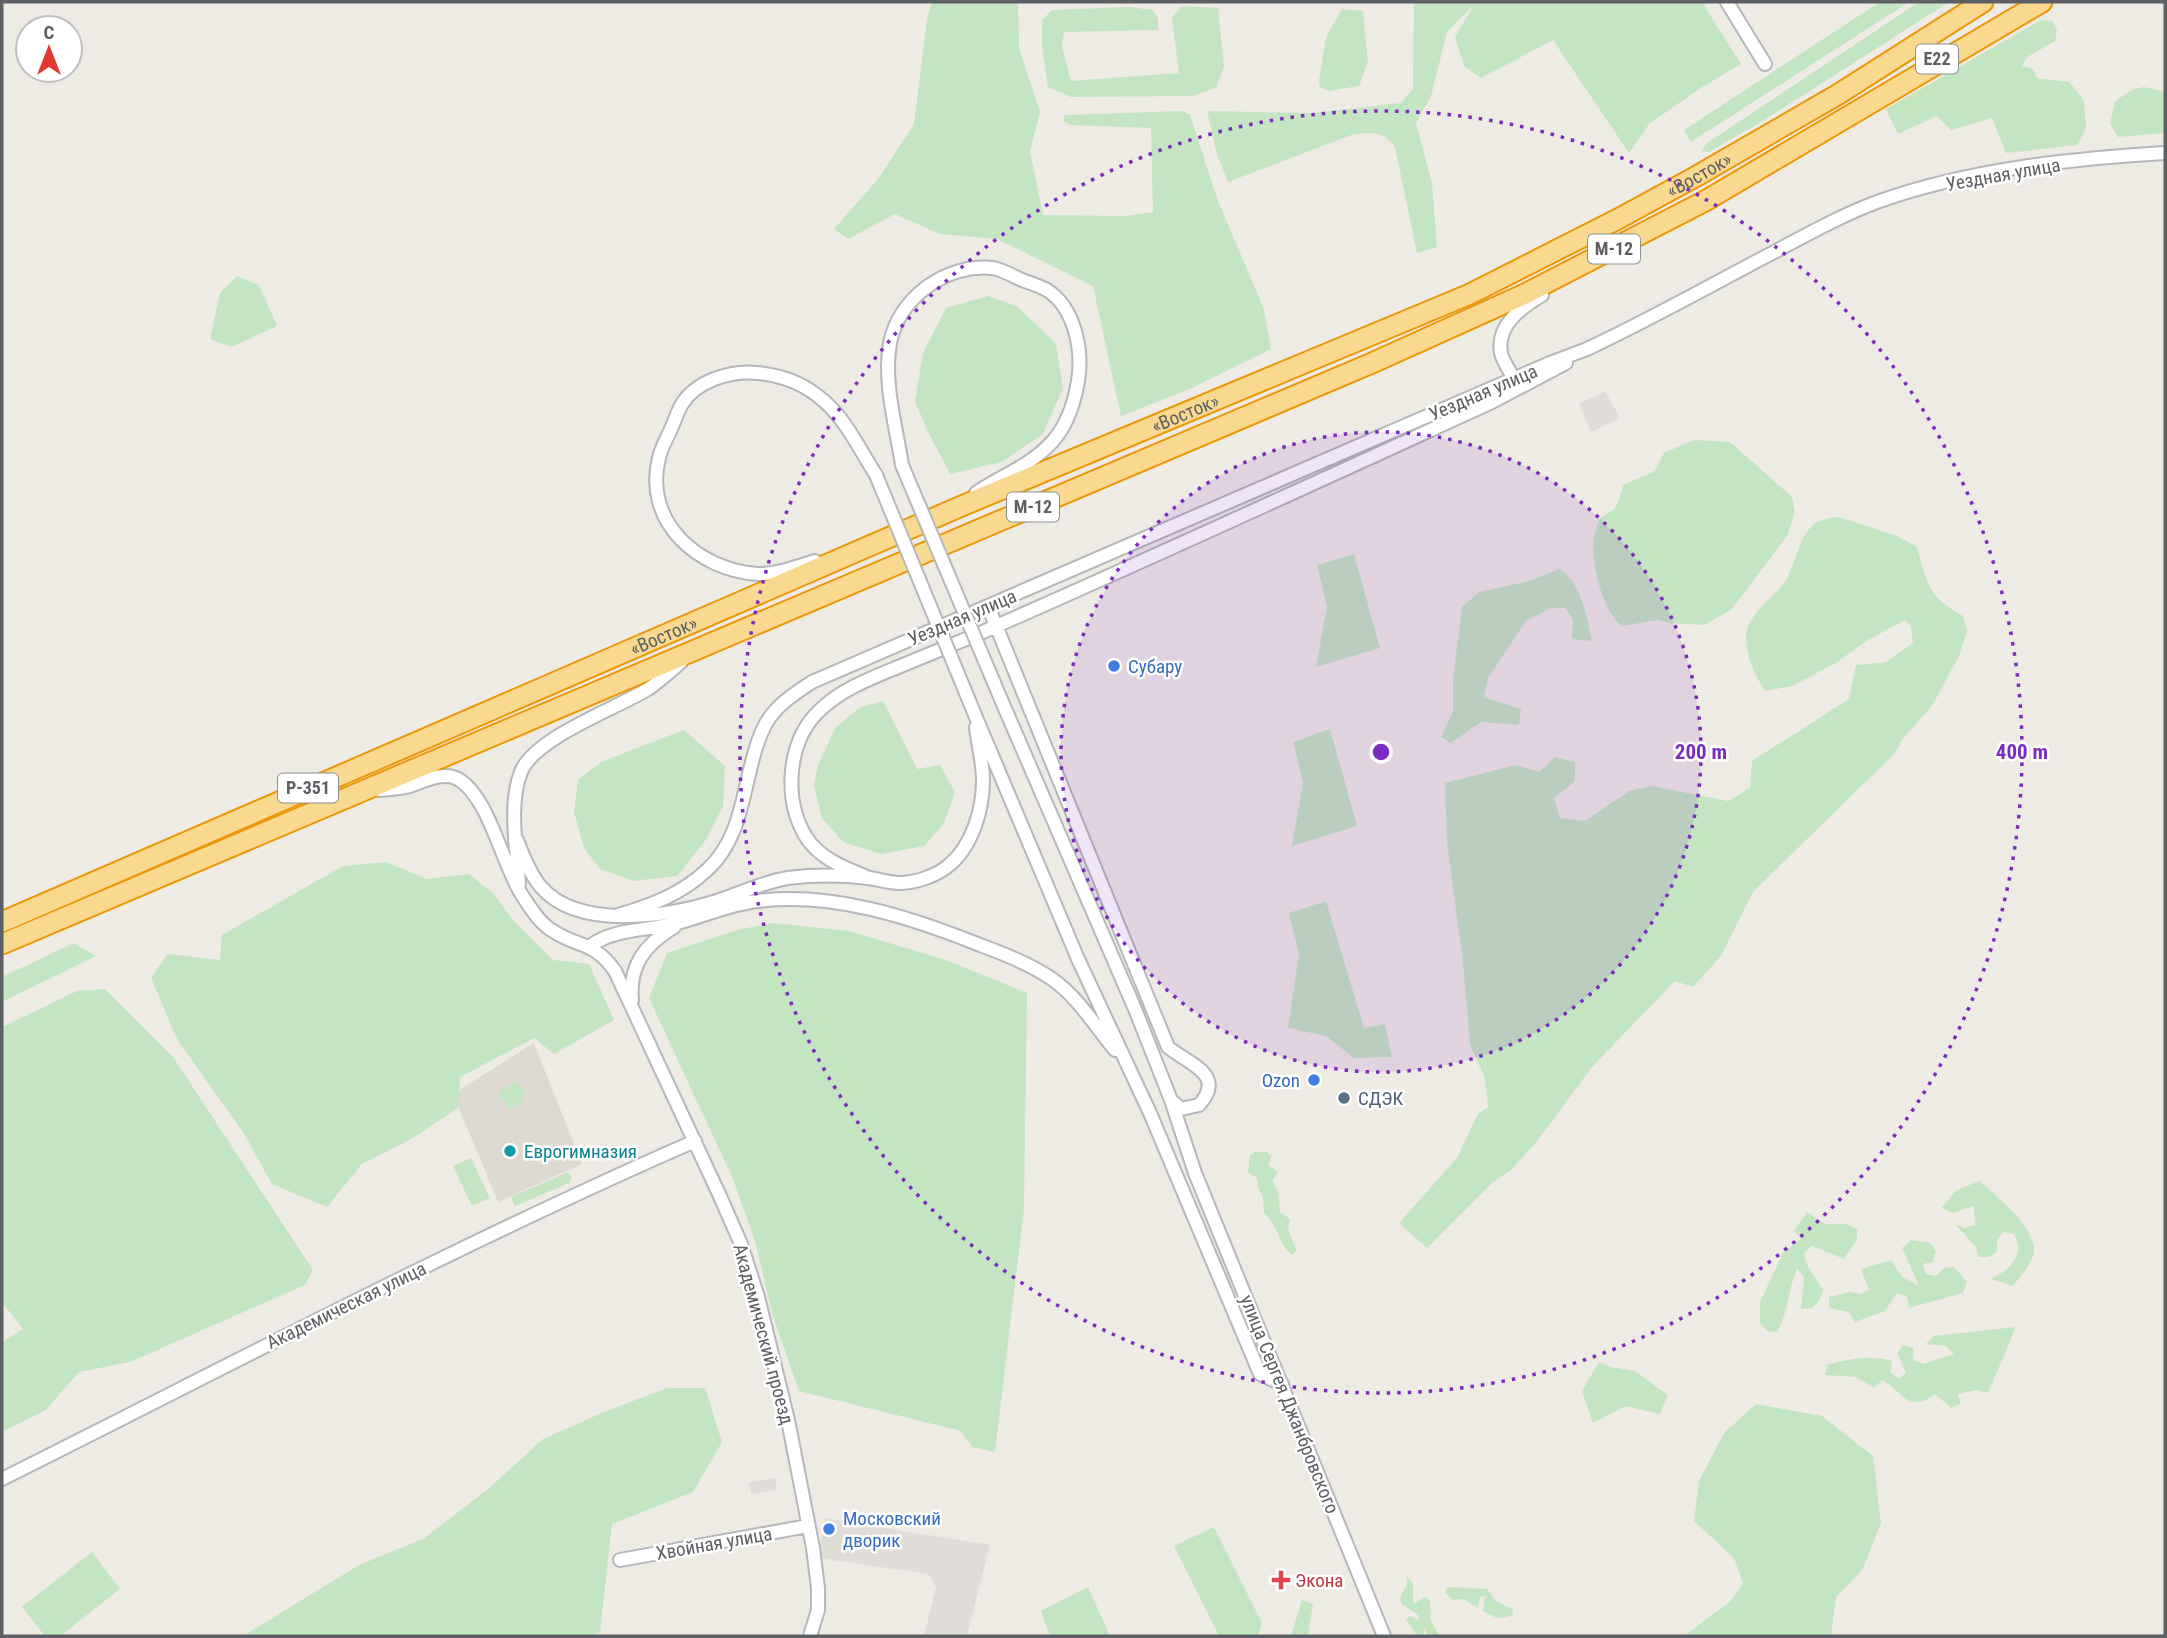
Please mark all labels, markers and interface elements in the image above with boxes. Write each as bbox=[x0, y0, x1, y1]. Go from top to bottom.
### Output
north arrow bbox=[14, 14, 84, 84]
text: С bbox=[44, 21, 55, 44]
road number: E22 bbox=[1916, 44, 1958, 74]
street label: «Восток» bbox=[1663, 147, 1736, 202]
street label: Уездная улица bbox=[1944, 153, 2062, 196]
road number: М-12 bbox=[1588, 234, 1640, 264]
street label: Уездная улица bbox=[1425, 359, 1541, 426]
street label: «Восток» bbox=[1148, 389, 1222, 438]
road number: М-12 bbox=[1007, 492, 1059, 522]
street label: Уездная улица bbox=[904, 584, 1020, 651]
street label: «Восток» bbox=[627, 611, 701, 660]
place label: Субару bbox=[1128, 655, 1182, 678]
marker: Субару bbox=[1106, 658, 1122, 674]
centre of rings bbox=[1369, 740, 1393, 764]
text: 200 m bbox=[1675, 740, 1727, 764]
text: 400 m bbox=[1996, 740, 2048, 764]
road number: Р-351 bbox=[278, 774, 338, 802]
place label: Ozon bbox=[1262, 1069, 1300, 1092]
marker: Ozon bbox=[1306, 1072, 1322, 1088]
place label: СДЭК bbox=[1358, 1087, 1404, 1110]
marker: СДЭК bbox=[1336, 1090, 1352, 1106]
place label: Еврогимназия bbox=[524, 1140, 637, 1163]
marker: Еврогимназия bbox=[502, 1143, 518, 1159]
street label: Академический проезд bbox=[728, 1241, 799, 1427]
street label: Академическая улица bbox=[263, 1257, 430, 1354]
street label: улица Сергея Джанбровского bbox=[1235, 1292, 1344, 1517]
place label: Московский дворик bbox=[843, 1507, 941, 1552]
marker: Московский дворик bbox=[821, 1521, 837, 1537]
street label: Хвойная улица bbox=[654, 1522, 774, 1565]
place label: Экона bbox=[1295, 1569, 1343, 1592]
marker: Экона bbox=[1273, 1572, 1289, 1588]

